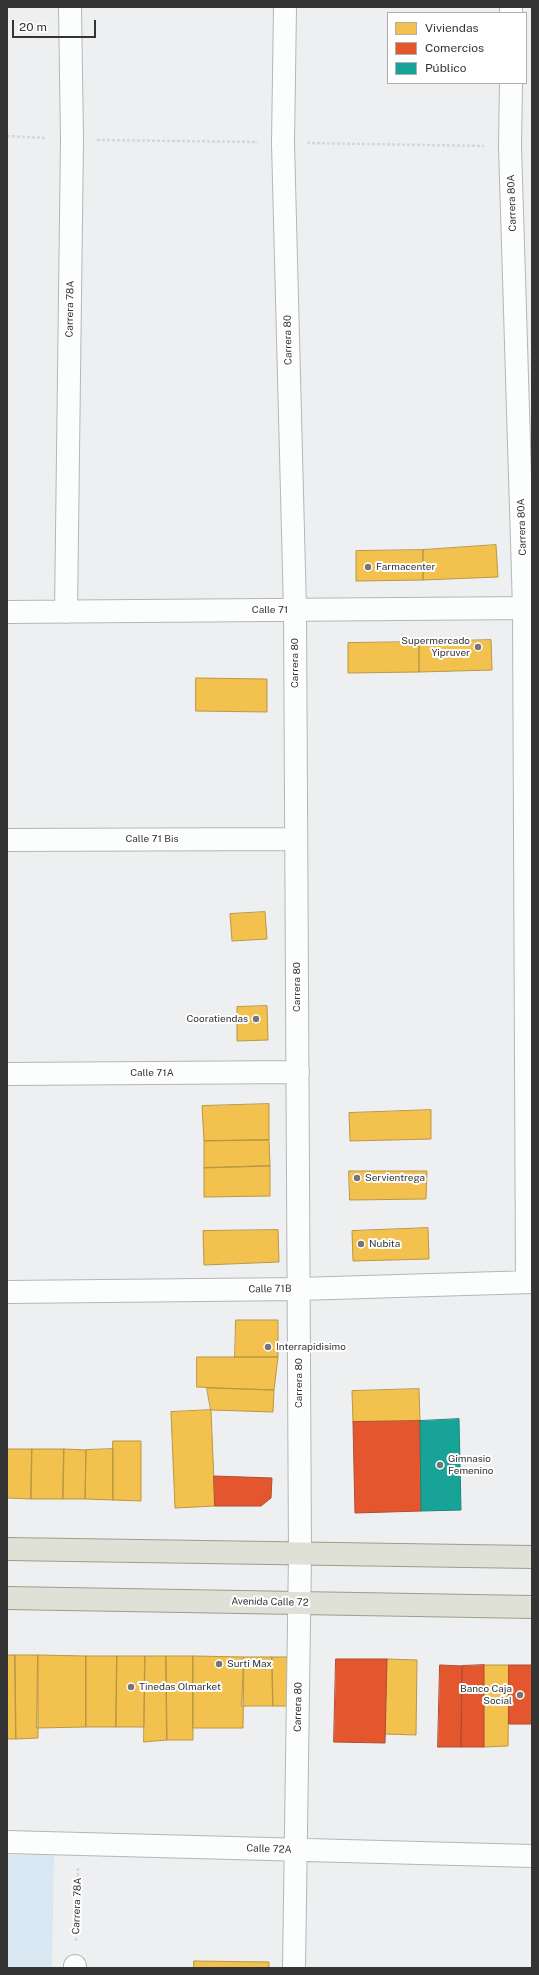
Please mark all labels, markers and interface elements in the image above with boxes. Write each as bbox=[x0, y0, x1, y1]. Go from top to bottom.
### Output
scale bar bbox=[14, 12, 98, 38]
legend bbox=[387, 12, 527, 84]
text: 20 m bbox=[19, 20, 47, 34]
text: Viviendas bbox=[425, 21, 479, 35]
text: Comercios bbox=[425, 41, 484, 55]
text: Público bbox=[425, 61, 467, 75]
street label: Carrera 80A bbox=[505, 174, 519, 232]
street label: Carrera 78A bbox=[64, 280, 76, 338]
street label: Carrera 80 bbox=[282, 315, 294, 365]
street label: Carrera 80A bbox=[515, 498, 529, 556]
place label: Farmacenter bbox=[376, 561, 435, 573]
marker: Farmacenter bbox=[363, 562, 373, 572]
street label: Calle 71 bbox=[252, 604, 288, 616]
place label: Supermercado Yipruver bbox=[401, 635, 470, 658]
street label: Carrera 80 bbox=[289, 638, 301, 688]
marker: Supermercado Yipruver bbox=[473, 642, 483, 652]
street label: Calle 71 Bis bbox=[125, 833, 179, 845]
street label: Carrera 80 bbox=[291, 962, 303, 1012]
place label: Cooratiendas bbox=[186, 1013, 248, 1025]
marker: Cooratiendas bbox=[251, 1014, 261, 1024]
street label: Calle 71A bbox=[130, 1067, 174, 1079]
place label: Servientrega bbox=[365, 1172, 425, 1184]
marker: Servientrega bbox=[352, 1173, 362, 1183]
place label: Nubita bbox=[369, 1238, 400, 1250]
marker: Nubita bbox=[356, 1239, 366, 1249]
street label: Calle 71B bbox=[248, 1283, 292, 1295]
place label: Interrapidisimo bbox=[276, 1341, 346, 1353]
marker: Interrapidisimo bbox=[263, 1342, 273, 1352]
street label: Carrera 80 bbox=[293, 1358, 305, 1408]
place label: Gimnasio Femenino bbox=[448, 1453, 494, 1476]
marker: Gimnasio Femenino bbox=[435, 1460, 445, 1470]
street label: Avenida Calle 72 bbox=[231, 1595, 309, 1609]
place label: Surti Max bbox=[227, 1658, 272, 1670]
marker: Surti Max bbox=[214, 1659, 224, 1669]
place label: Tinedas Olmarket bbox=[139, 1681, 221, 1693]
marker: Tinedas Olmarket bbox=[126, 1682, 136, 1692]
street label: Carrera 80 bbox=[292, 1682, 304, 1732]
place label: Banco Caja Social bbox=[460, 1683, 512, 1706]
marker: Banco Caja Social bbox=[515, 1690, 525, 1700]
street label: Calle 72A bbox=[246, 1842, 292, 1856]
street label: Carrera 78A bbox=[70, 1877, 84, 1935]

